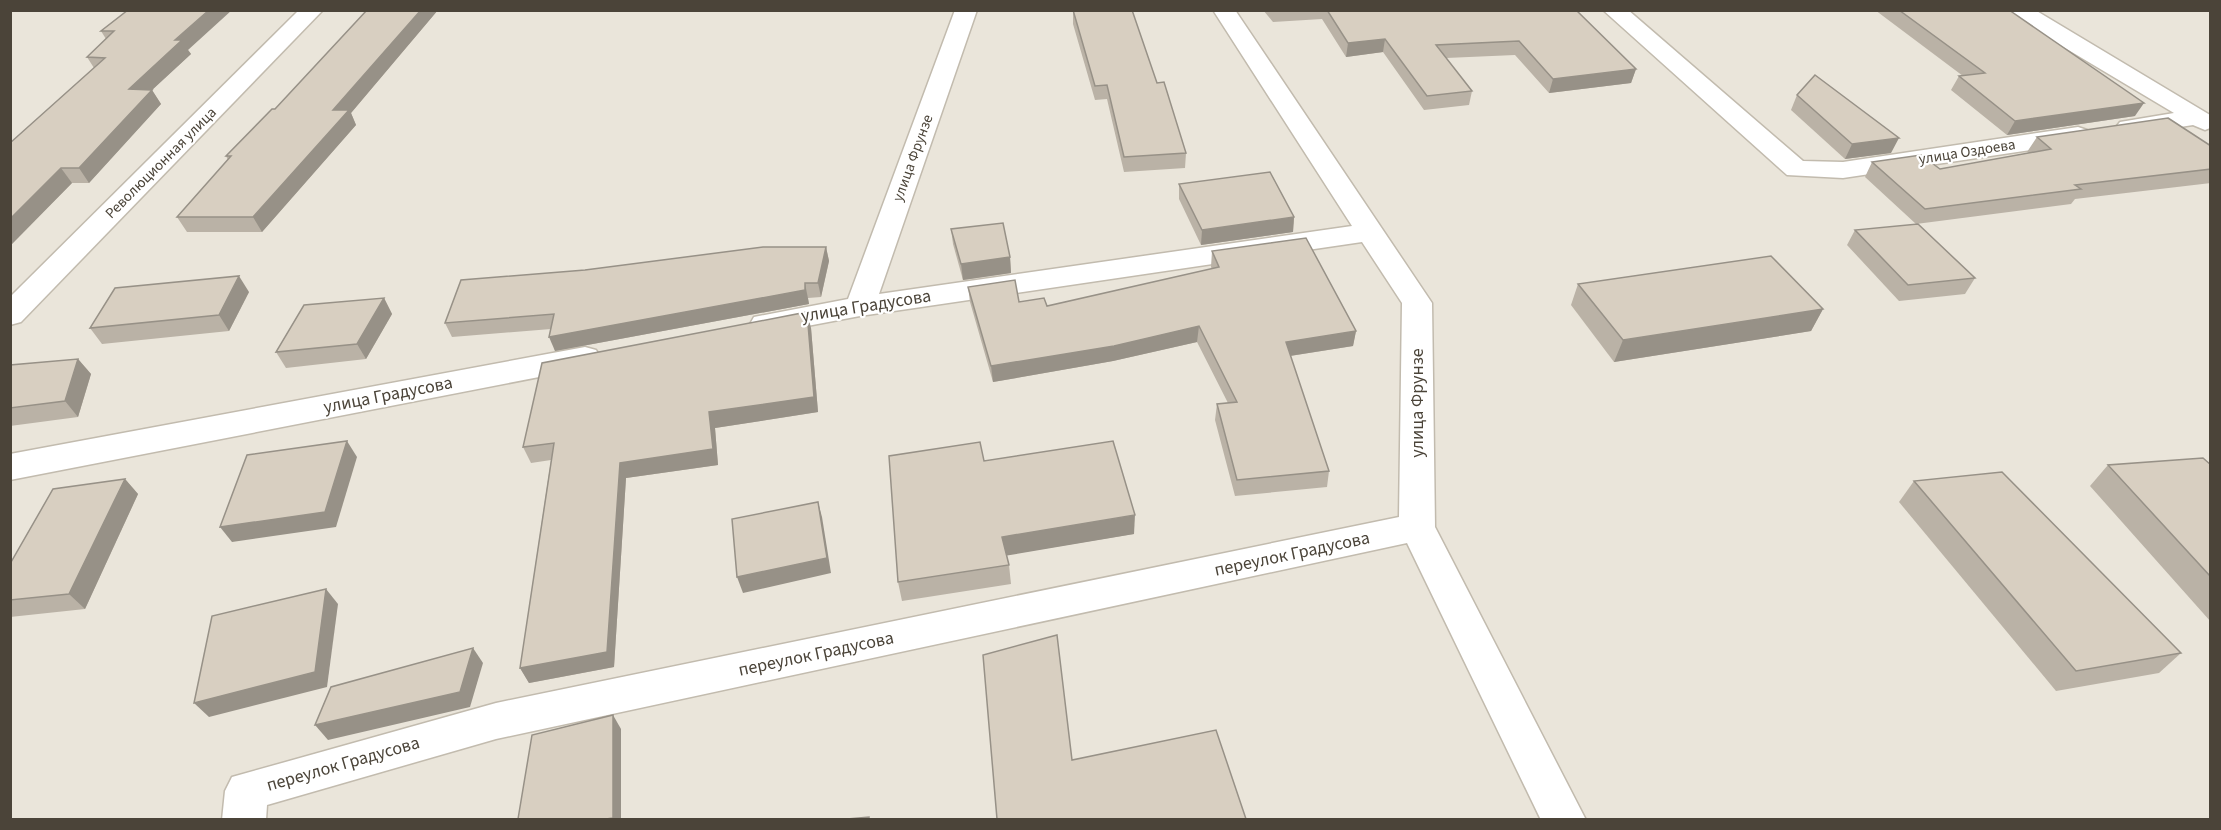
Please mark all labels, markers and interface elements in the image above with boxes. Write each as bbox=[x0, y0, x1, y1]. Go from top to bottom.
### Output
street label: Революционная улица bbox=[101, 103, 221, 223]
street label: улица Фрунзе bbox=[888, 112, 938, 204]
street label: улица Оздоева bbox=[1917, 134, 2017, 170]
street label: улица Градусова bbox=[799, 283, 933, 329]
street label: улица Фрунзе bbox=[1405, 348, 1430, 458]
street label: улица Градусова bbox=[321, 370, 455, 420]
street label: переулок Градусова bbox=[1212, 525, 1372, 583]
street label: переулок Градусова bbox=[736, 625, 896, 683]
street label: переулок Градусова bbox=[263, 730, 423, 798]

